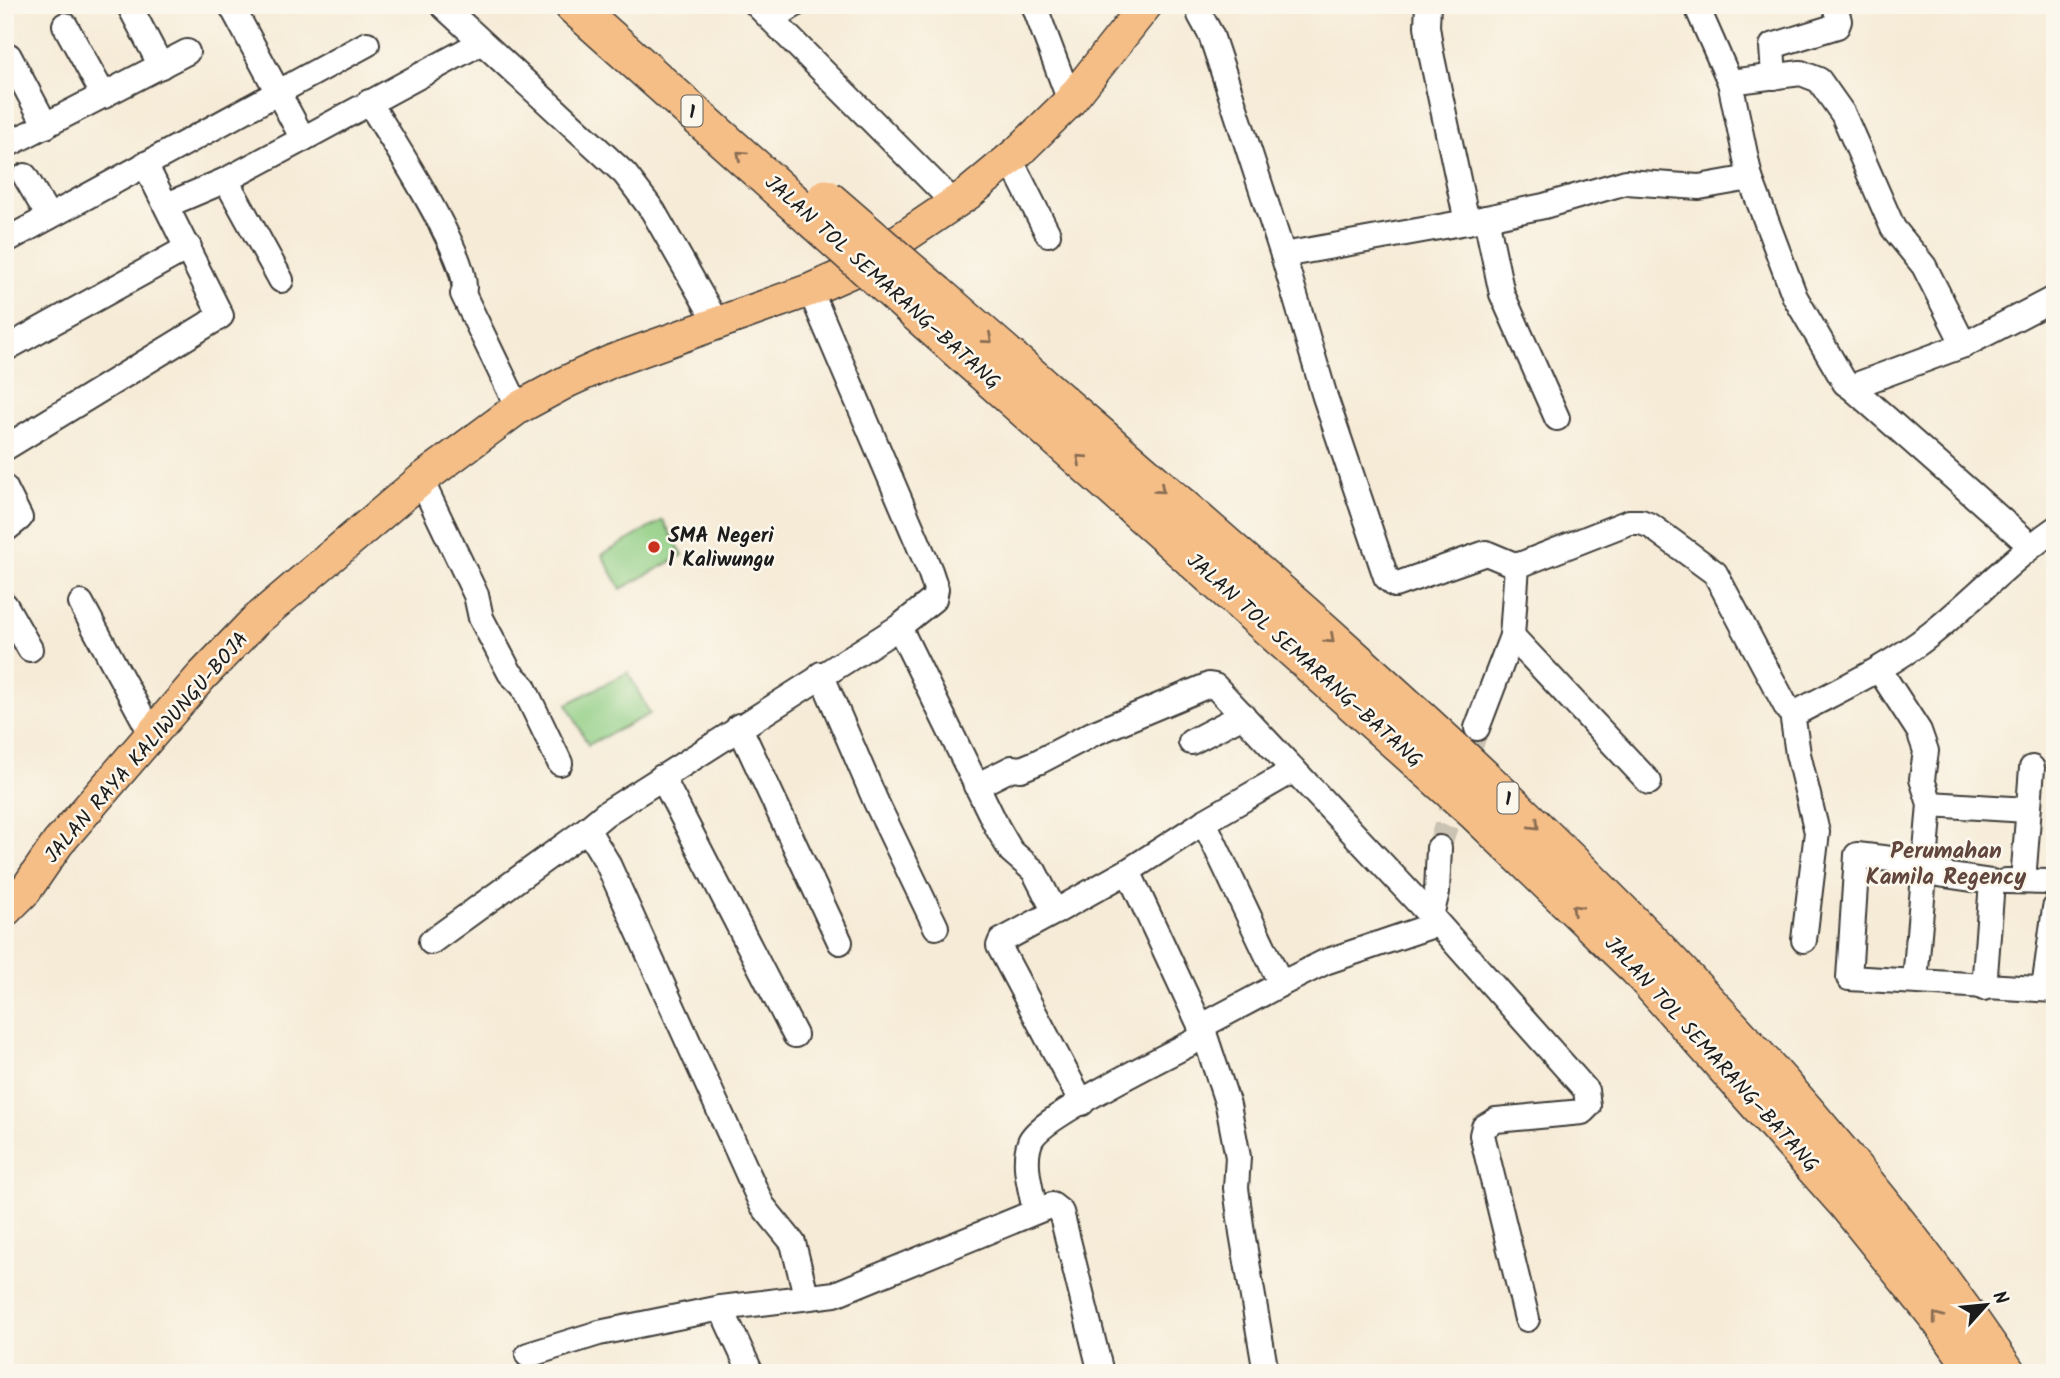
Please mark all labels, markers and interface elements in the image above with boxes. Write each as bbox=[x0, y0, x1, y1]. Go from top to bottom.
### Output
road number: 1 bbox=[682, 96, 702, 127]
one-way arrow bbox=[736, 151, 749, 163]
street label: JALAN TOL SEMARANG–BATANG bbox=[756, 168, 1008, 399]
one-way arrow bbox=[980, 331, 993, 343]
one-way arrow bbox=[1076, 455, 1089, 467]
one-way arrow bbox=[1151, 481, 1164, 493]
place label: SMA Negeri 1 Kaliwungu bbox=[668, 520, 775, 577]
marker: SMA Negeri 1 Kaliwungu bbox=[646, 539, 662, 555]
street label: JALAN TOL SEMARANG–BATANG bbox=[1178, 546, 1430, 777]
street label: JALAN RAYA KALIWUNGU-BOJA bbox=[37, 625, 257, 871]
one-way arrow bbox=[1322, 631, 1335, 643]
road number: 1 bbox=[1498, 782, 1518, 814]
one-way arrow bbox=[1527, 817, 1539, 829]
district label: Perumahan Kamila Regency bbox=[1866, 834, 2026, 896]
one-way arrow bbox=[1571, 904, 1584, 917]
street label: JALAN TOL SEMARANG–BATANG bbox=[1595, 929, 1826, 1181]
north arrow bbox=[1952, 1270, 2022, 1340]
text: N bbox=[1983, 1286, 2015, 1310]
one-way arrow bbox=[1933, 1313, 1946, 1325]

